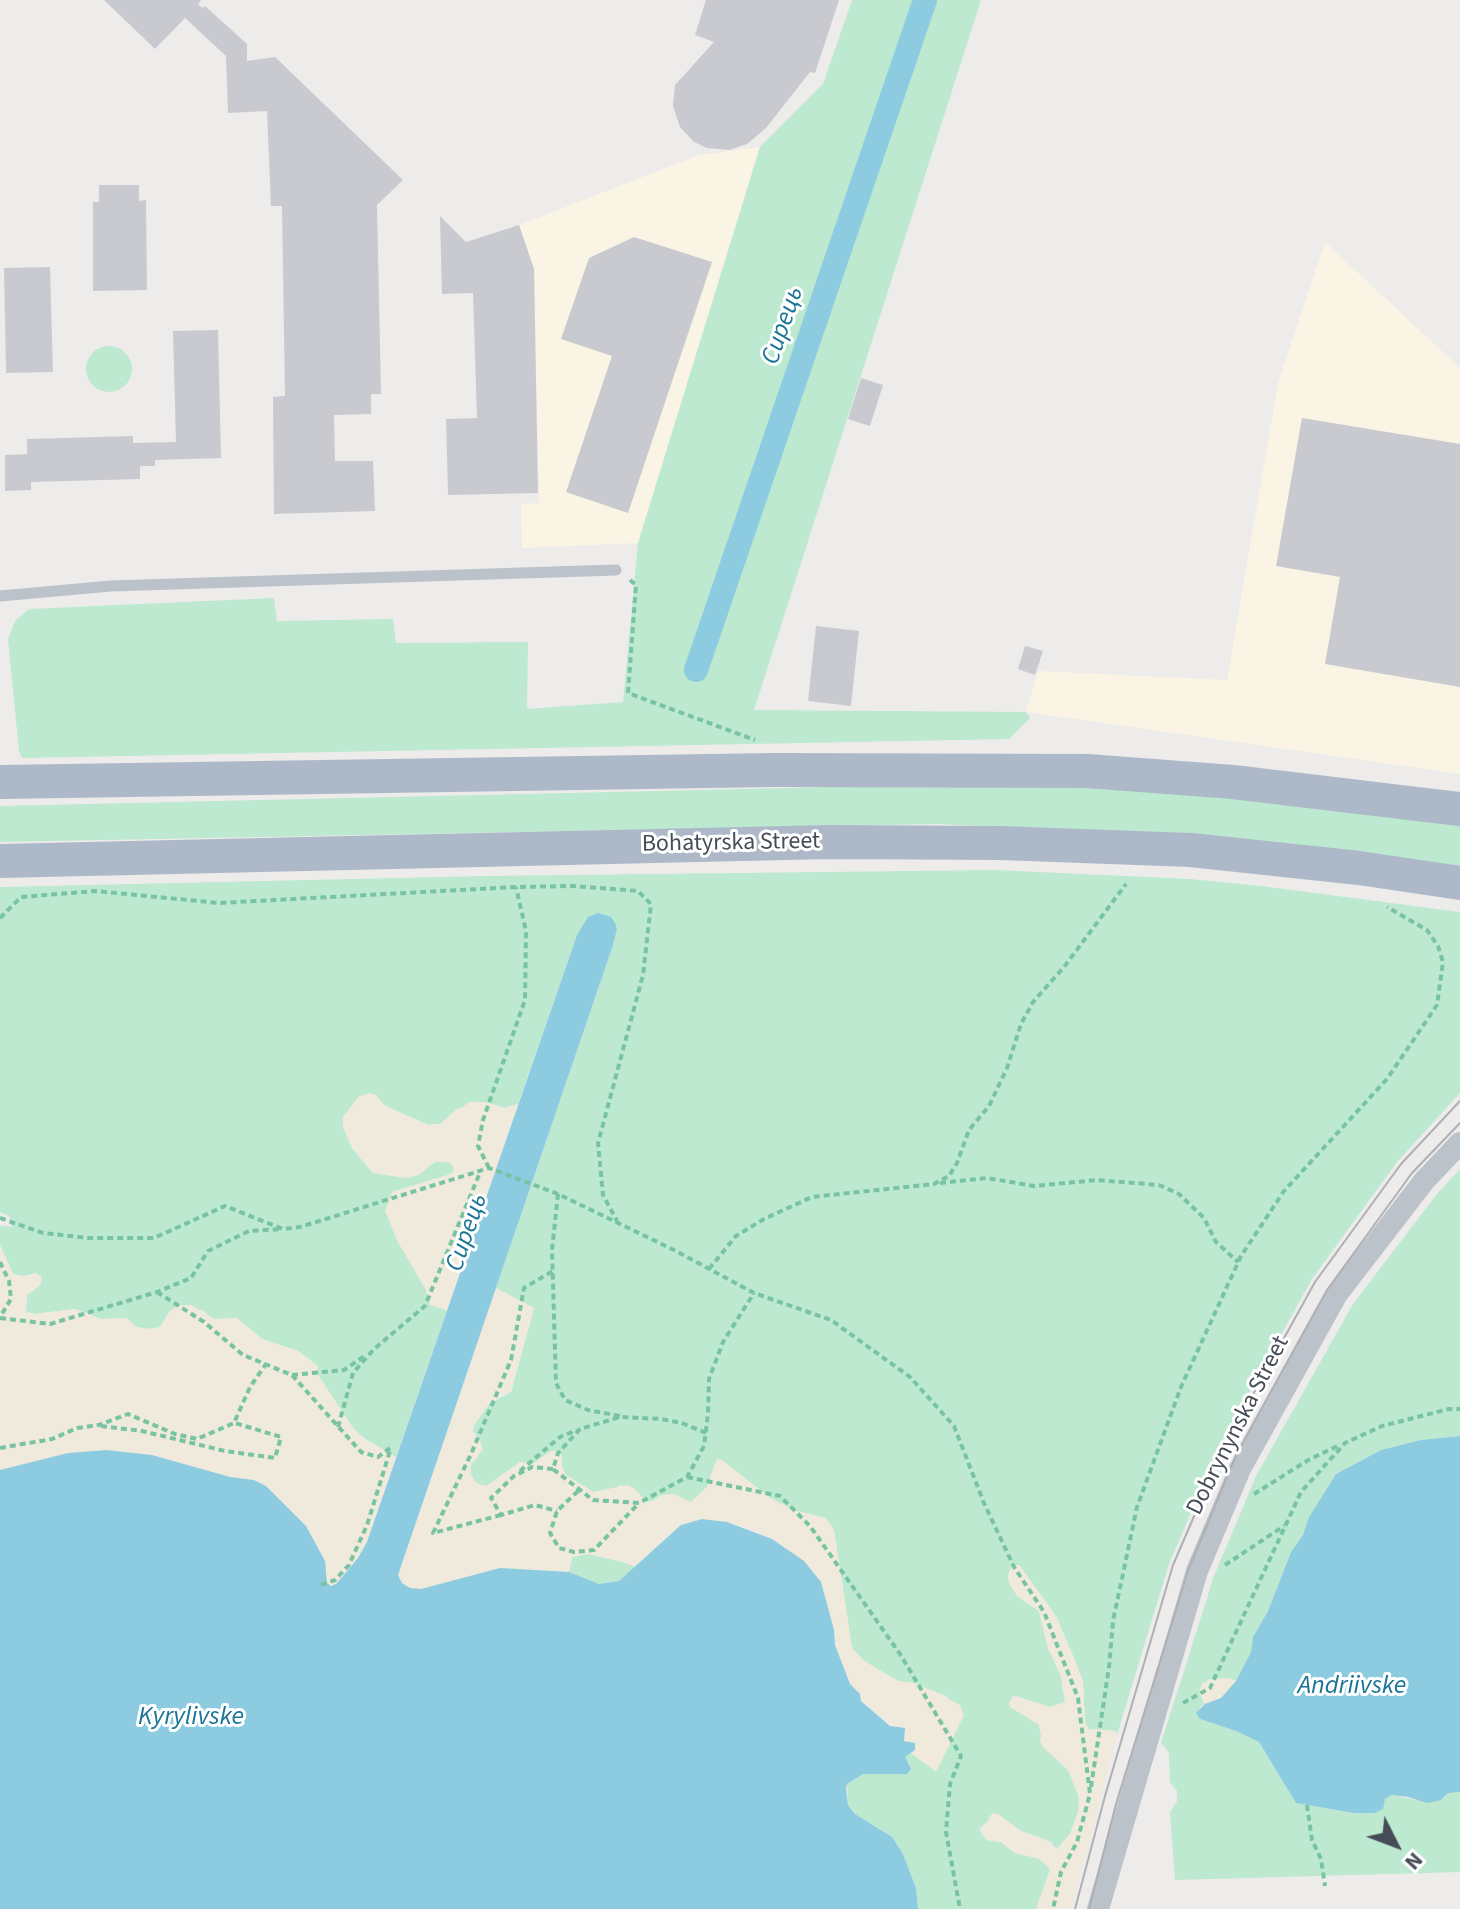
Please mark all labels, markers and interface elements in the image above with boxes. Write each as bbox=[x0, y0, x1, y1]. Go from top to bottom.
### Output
water label: Сирець bbox=[756, 283, 812, 369]
street label: Bohatyrska Street bbox=[642, 828, 820, 860]
water label: Сирець bbox=[440, 1190, 496, 1276]
street label: Dobrynynska Street bbox=[1181, 1332, 1297, 1520]
water label: Andriivske bbox=[1298, 1671, 1406, 1703]
water label: Kyrylivske bbox=[138, 1702, 244, 1734]
north arrow bbox=[1356, 1805, 1436, 1885]
text: N bbox=[1397, 1845, 1431, 1877]

